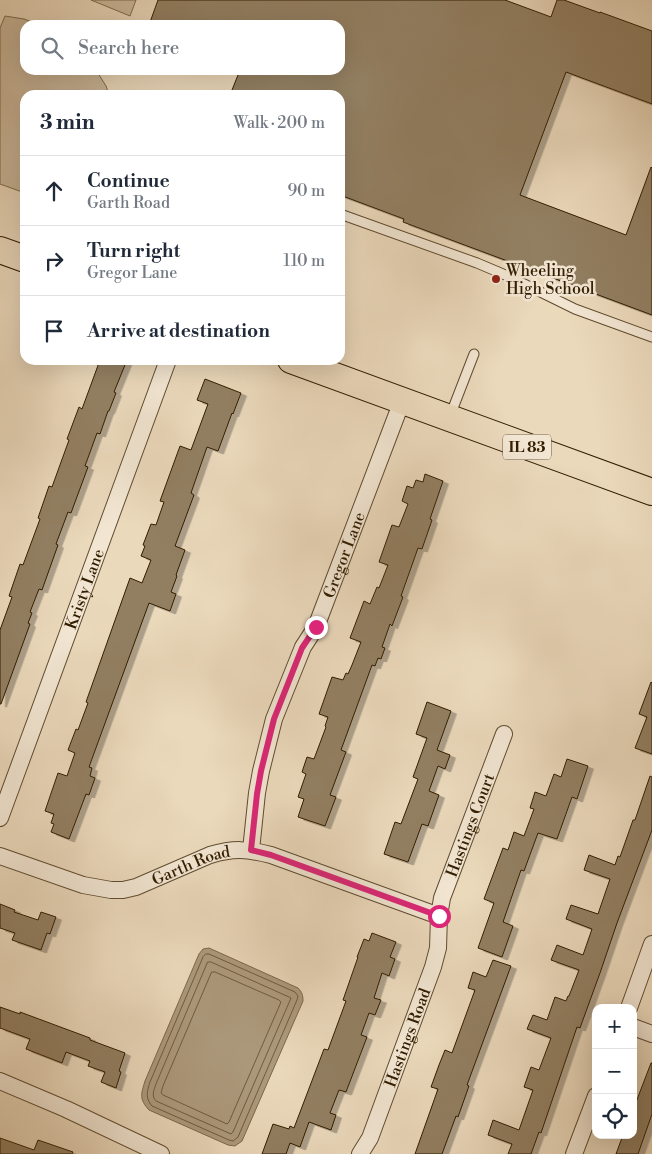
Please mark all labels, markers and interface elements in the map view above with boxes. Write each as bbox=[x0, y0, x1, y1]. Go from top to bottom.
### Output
search box bbox=[20, 20, 345, 75]
icon: search bbox=[38, 34, 66, 62]
text: Search here bbox=[78, 36, 179, 60]
text: 3 min bbox=[40, 110, 95, 136]
text: Walk · 200 m bbox=[233, 113, 325, 133]
text: Continue bbox=[87, 169, 170, 193]
icon: ahead bbox=[40, 177, 68, 205]
text: 90 m bbox=[287, 181, 325, 201]
text: Garth Road bbox=[87, 193, 170, 213]
text: Turn right bbox=[87, 239, 180, 263]
icon: right bbox=[40, 247, 68, 275]
text: 110 m bbox=[283, 251, 325, 271]
place label: Wheeling High School bbox=[505, 261, 595, 299]
text: Gregor Lane bbox=[87, 263, 177, 283]
marker: Wheeling High School bbox=[490, 273, 502, 285]
icon: arrive bbox=[40, 317, 68, 345]
text: Arrive at destination bbox=[87, 319, 270, 343]
road number: IL 83 bbox=[503, 434, 551, 460]
street label: Gregor Lane bbox=[319, 509, 370, 601]
street label: Kristy Lane bbox=[61, 546, 109, 632]
route end bbox=[305, 616, 328, 639]
street label: Hastings Court bbox=[442, 770, 499, 880]
street label: Garth Road bbox=[149, 842, 232, 890]
route start bbox=[428, 905, 451, 928]
street label: Hastings Road bbox=[381, 985, 435, 1090]
map controls bbox=[592, 1004, 637, 1139]
button: + bbox=[592, 1004, 637, 1049]
button: − bbox=[592, 1049, 637, 1094]
button: locate bbox=[592, 1094, 637, 1139]

